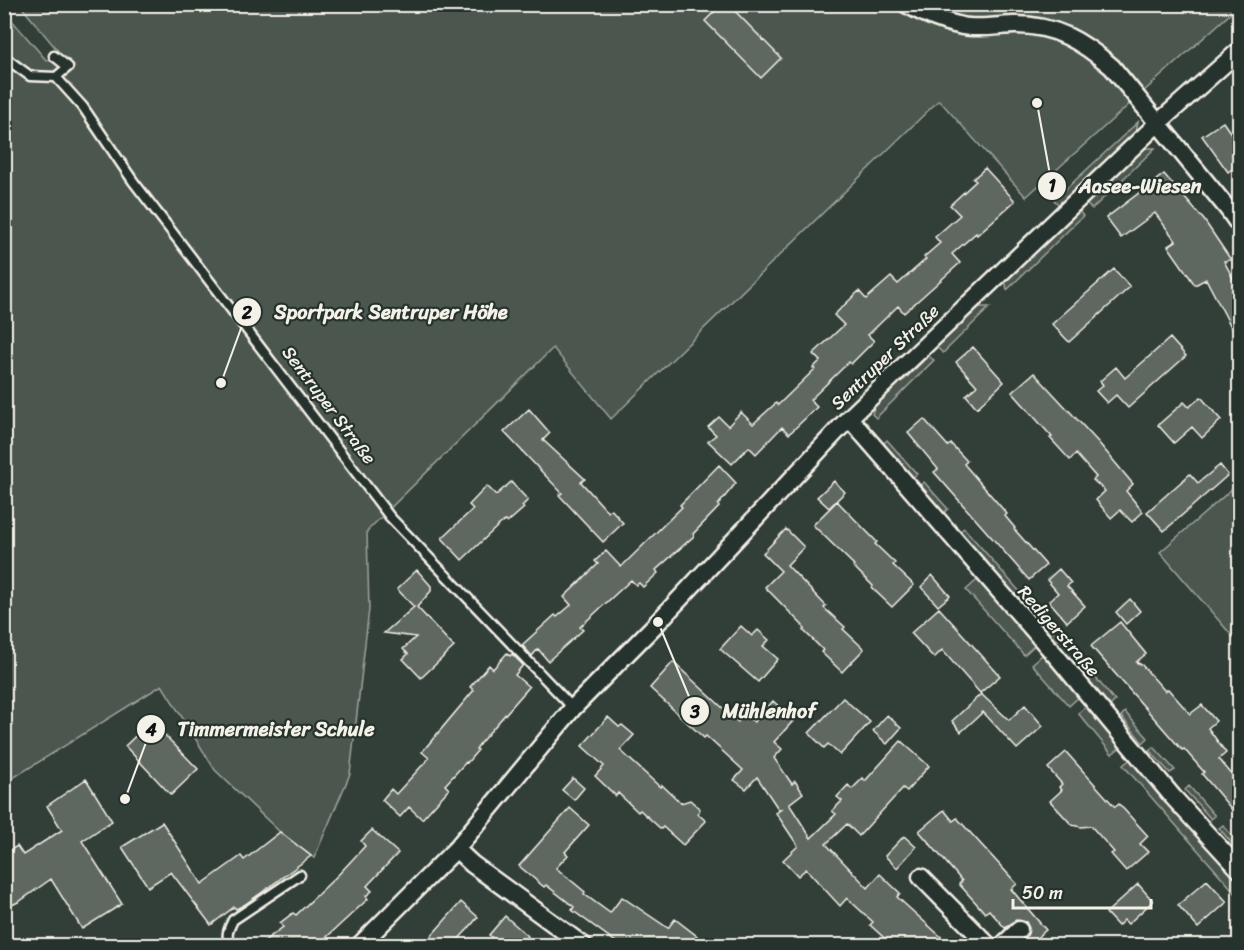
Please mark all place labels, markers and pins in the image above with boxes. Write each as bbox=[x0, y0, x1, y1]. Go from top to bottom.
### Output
callout: Aasee-Wiesen bbox=[1037, 167, 1214, 205]
callout: Sportpark Sentruper Höhe bbox=[232, 293, 520, 331]
callout: Mühlenhof bbox=[680, 692, 828, 730]
callout: Timmermeister Schule bbox=[136, 710, 387, 748]

